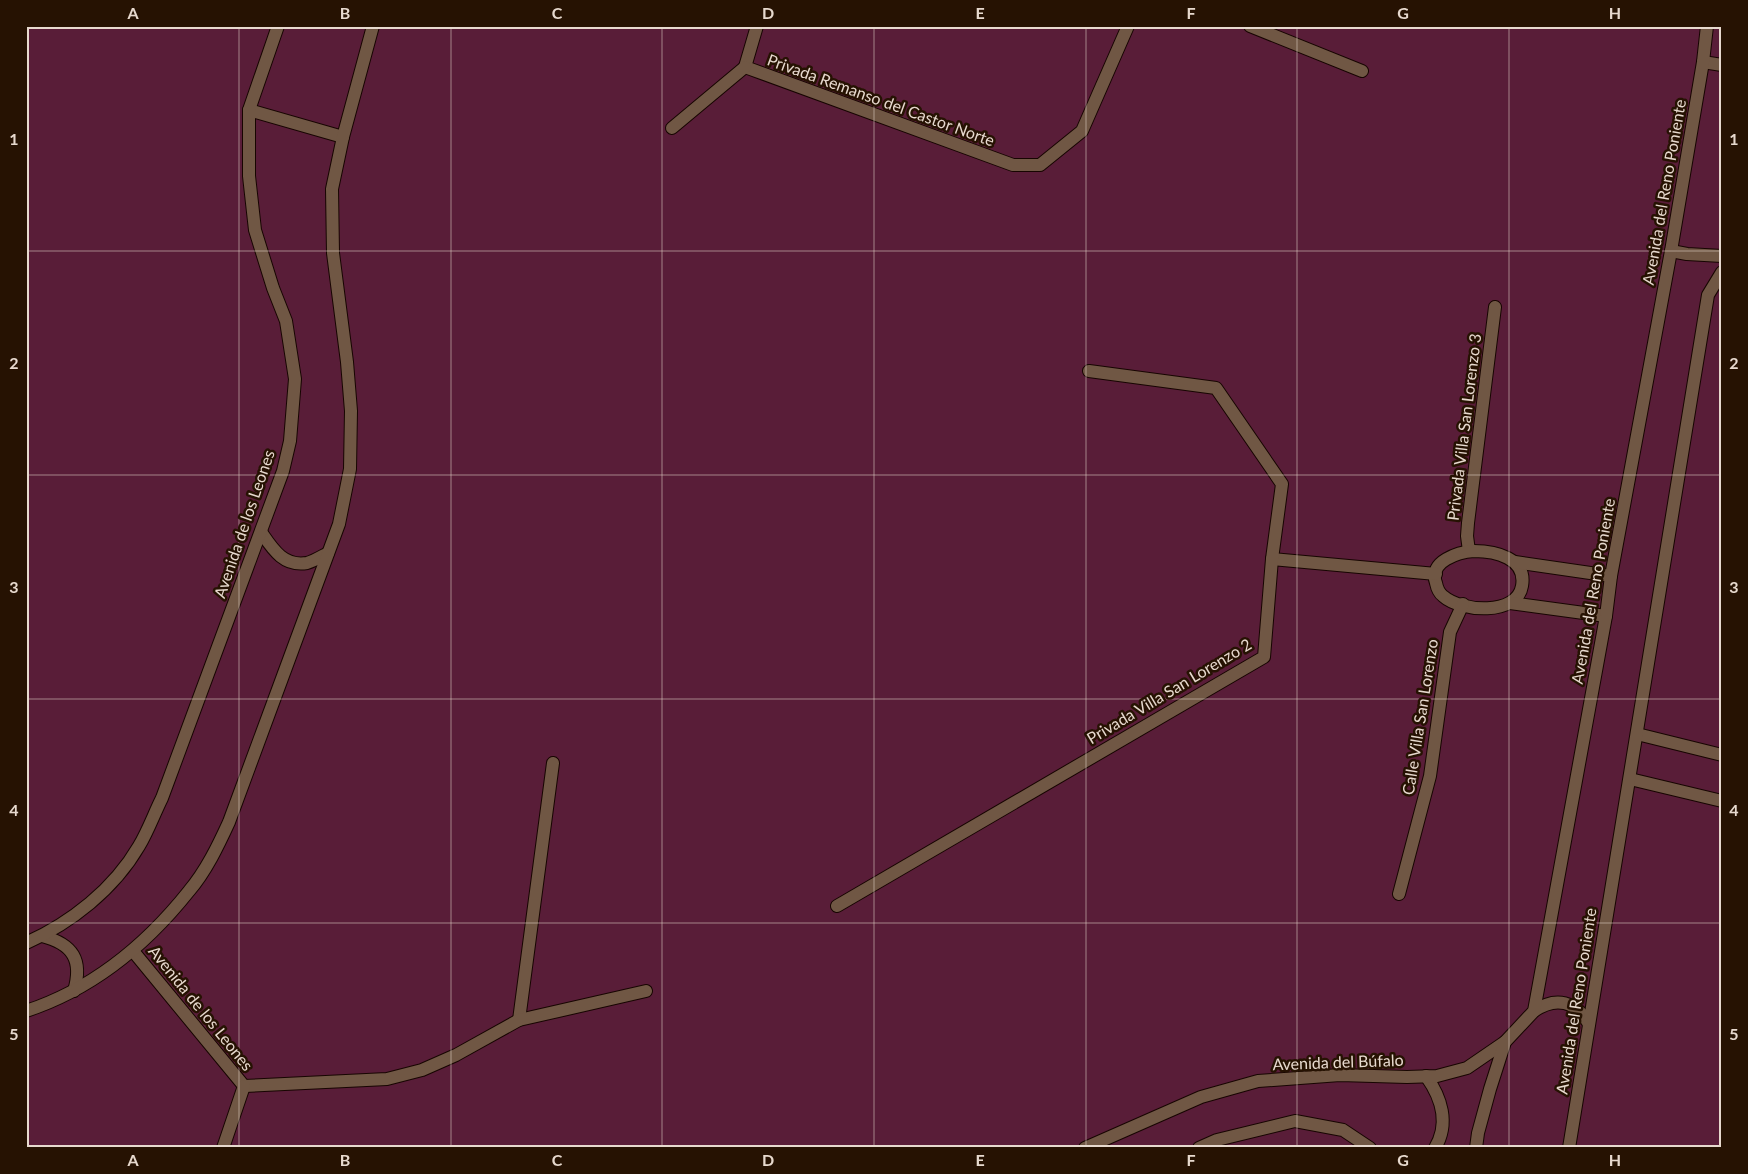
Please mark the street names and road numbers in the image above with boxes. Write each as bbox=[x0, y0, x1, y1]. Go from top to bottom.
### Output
street label: Privada Remanso del Castor Norte bbox=[765, 49, 997, 150]
street label: Avenida del Reno Poniente bbox=[1638, 98, 1689, 286]
street label: Privada Villa San Lorenzo 3 bbox=[1443, 332, 1484, 522]
street label: Avenida de los Leones bbox=[209, 447, 278, 600]
street label: Avenida del Reno Poniente bbox=[1567, 497, 1618, 685]
street label: Privada Villa San Lorenzo 2 bbox=[1083, 634, 1254, 747]
street label: Calle Villa San Lorenzo bbox=[1398, 638, 1441, 796]
street label: Avenida del Reno Poniente bbox=[1551, 906, 1600, 1095]
street label: Avenida de los Leones bbox=[145, 941, 258, 1074]
street label: Avenida del Búfalo bbox=[1272, 1050, 1404, 1073]

